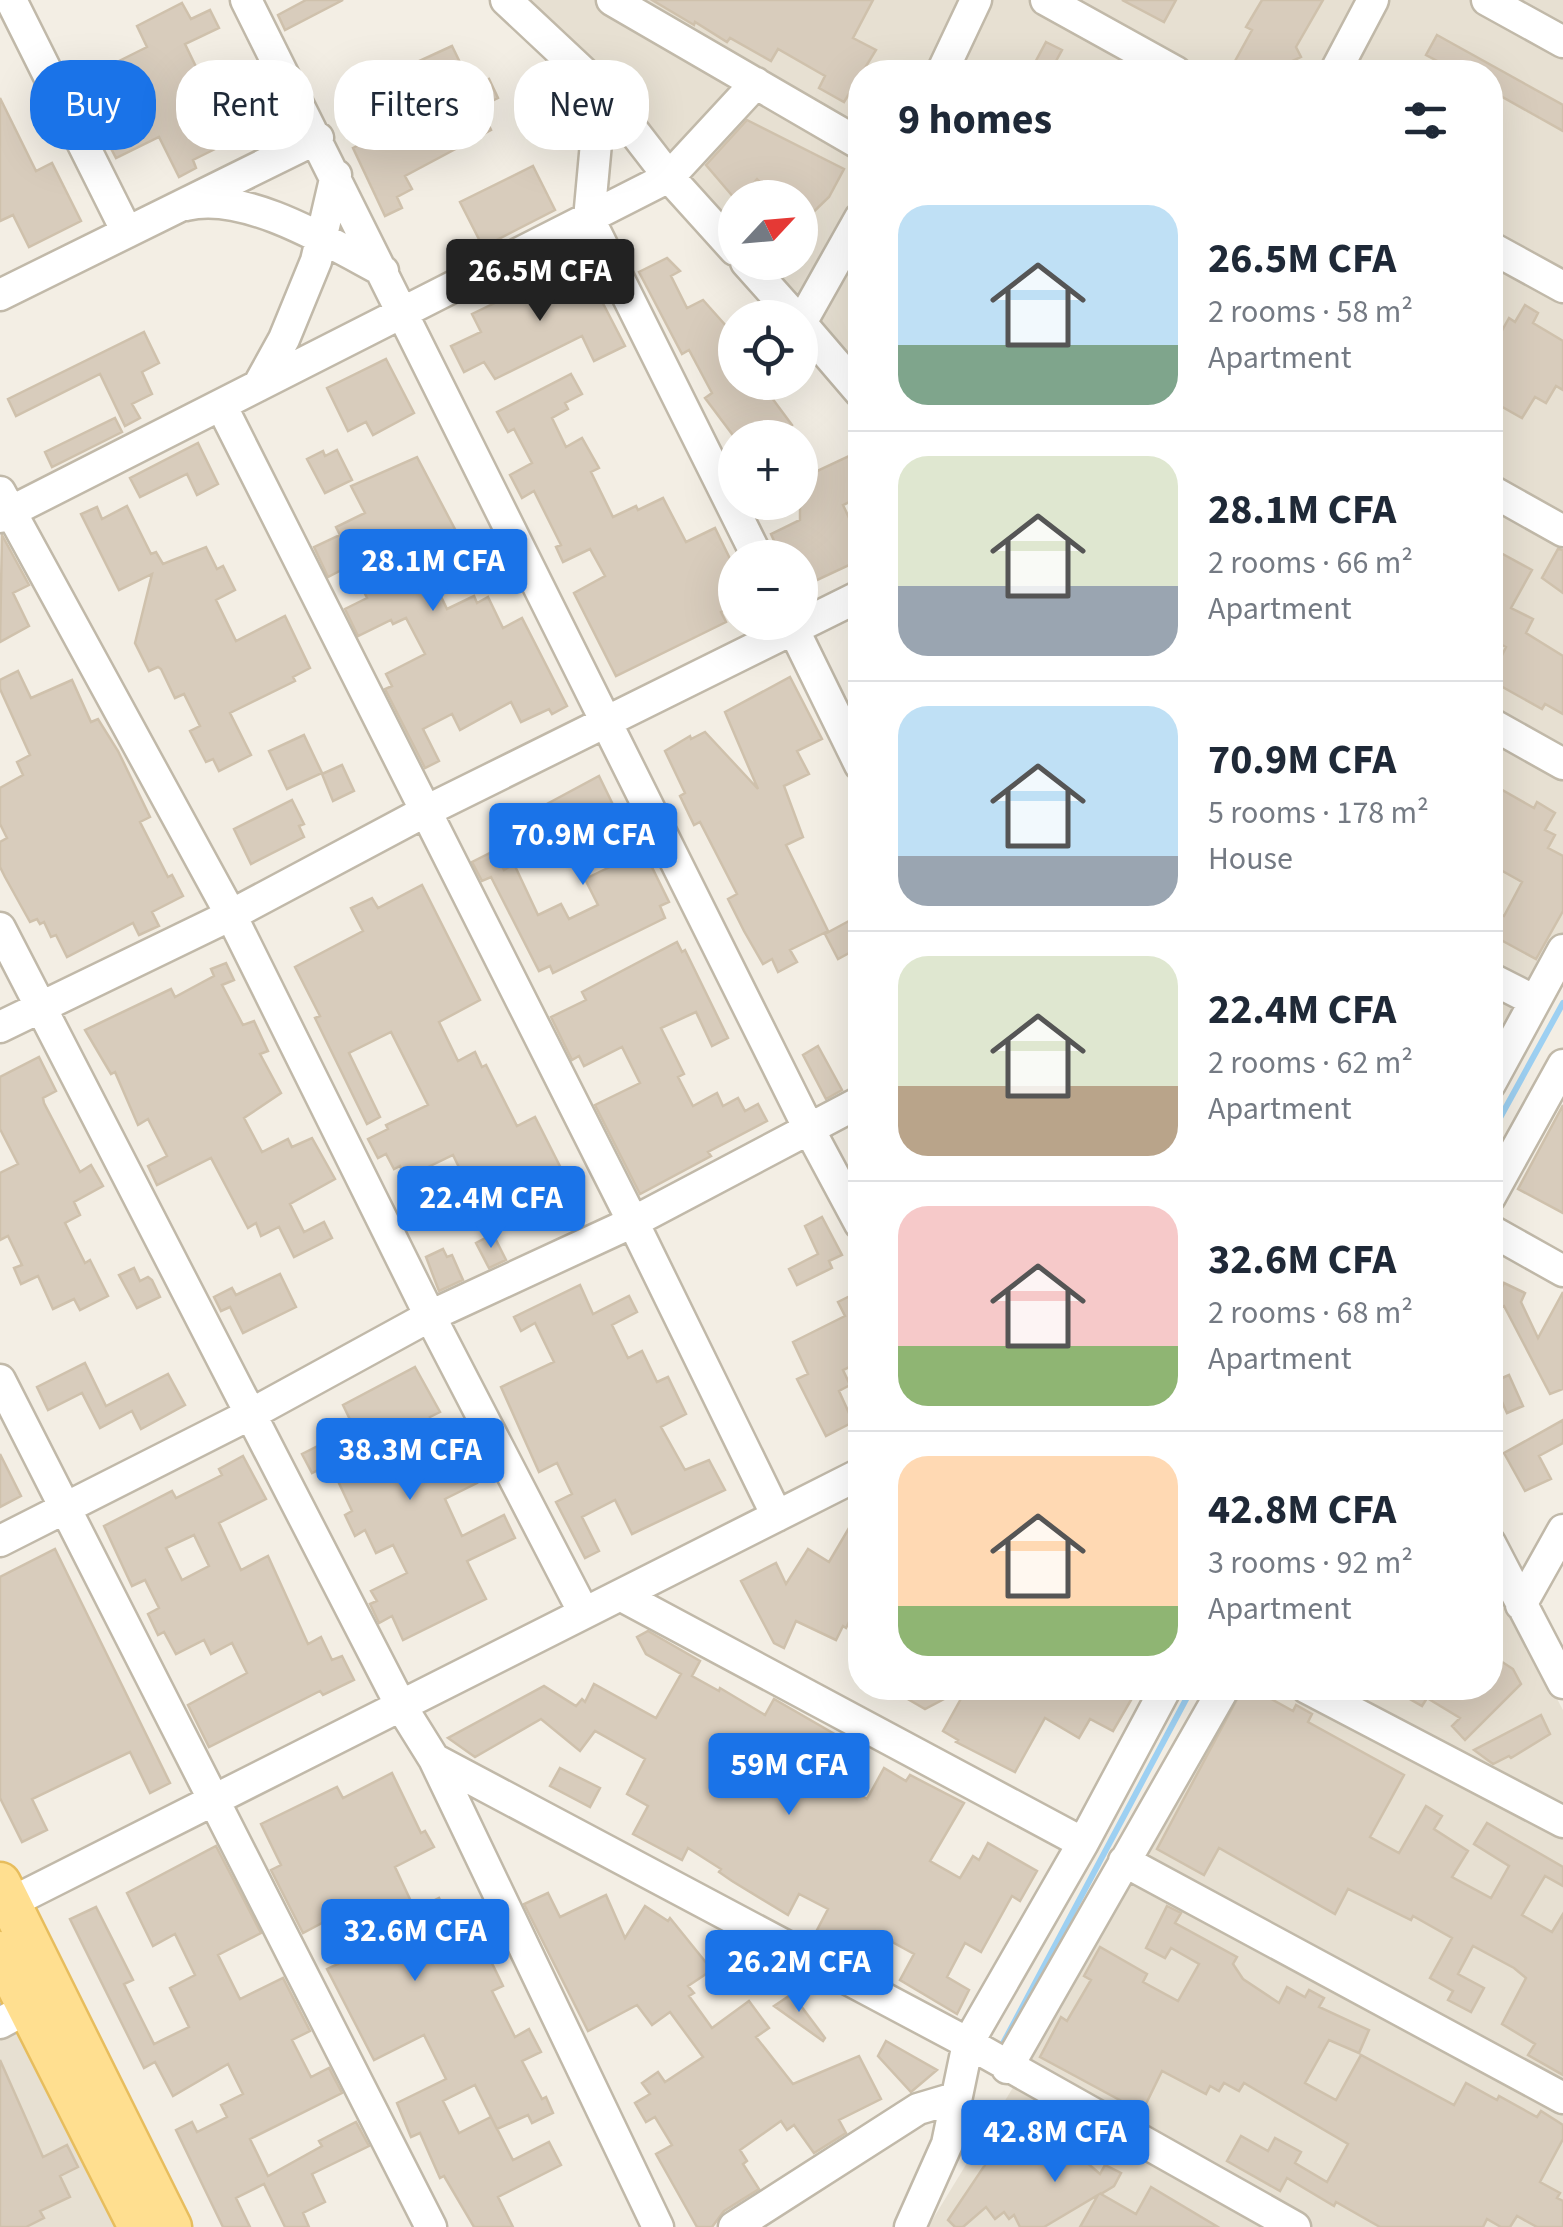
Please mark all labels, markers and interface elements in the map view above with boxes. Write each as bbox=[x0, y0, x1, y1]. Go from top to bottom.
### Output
chip: Buy bbox=[30, 60, 156, 150]
chip: Rent bbox=[176, 60, 314, 150]
chip: Filters bbox=[334, 60, 494, 150]
chip: New bbox=[514, 60, 649, 150]
text: 9 homes bbox=[898, 90, 1052, 150]
icon: filters bbox=[1398, 93, 1453, 148]
north arrow bbox=[718, 180, 818, 280]
map controls bbox=[718, 180, 818, 640]
text: 26.5M CFA bbox=[1208, 229, 1396, 289]
pin: 26.5M CFA bbox=[426, 239, 654, 324]
icon: home bbox=[978, 245, 1098, 365]
text: 26.5M CFA bbox=[468, 248, 612, 294]
text: 2 rooms · 58 m² bbox=[1208, 289, 1413, 335]
button: locate bbox=[718, 300, 818, 400]
text: Apartment bbox=[1208, 335, 1351, 381]
button: + bbox=[718, 420, 818, 520]
text: 28.1M CFA bbox=[1208, 480, 1396, 540]
icon: home bbox=[978, 496, 1098, 616]
pin: 28.1M CFA bbox=[319, 529, 547, 614]
text: 28.1M CFA bbox=[361, 538, 505, 584]
button: − bbox=[718, 540, 818, 640]
text: 2 rooms · 66 m² bbox=[1208, 540, 1413, 586]
text: Apartment bbox=[1208, 586, 1351, 632]
text: 70.9M CFA bbox=[1208, 730, 1396, 790]
icon: home bbox=[978, 746, 1098, 866]
text: 5 rooms · 178 m² bbox=[1208, 790, 1429, 836]
pin: 70.9M CFA bbox=[469, 803, 697, 888]
text: 70.9M CFA bbox=[511, 812, 655, 858]
text: House bbox=[1208, 836, 1293, 882]
text: 22.4M CFA bbox=[1208, 980, 1396, 1040]
icon: home bbox=[978, 996, 1098, 1116]
text: 2 rooms · 62 m² bbox=[1208, 1040, 1413, 1086]
text: Apartment bbox=[1208, 1086, 1351, 1132]
pin: 22.4M CFA bbox=[377, 1166, 605, 1251]
text: 22.4M CFA bbox=[419, 1175, 563, 1221]
text: 32.6M CFA bbox=[1208, 1230, 1396, 1290]
icon: home bbox=[978, 1246, 1098, 1366]
text: 2 rooms · 68 m² bbox=[1208, 1290, 1413, 1336]
text: Apartment bbox=[1208, 1336, 1351, 1382]
pin: 38.3M CFA bbox=[296, 1418, 524, 1503]
text: 38.3M CFA bbox=[338, 1427, 482, 1473]
text: 42.8M CFA bbox=[1208, 1480, 1396, 1540]
icon: home bbox=[978, 1496, 1098, 1616]
text: 3 rooms · 92 m² bbox=[1208, 1540, 1413, 1586]
text: Apartment bbox=[1208, 1586, 1351, 1632]
pin: 59M CFA bbox=[697, 1733, 881, 1818]
text: 59M CFA bbox=[730, 1742, 848, 1788]
pin: 32.6M CFA bbox=[301, 1899, 529, 1984]
text: 32.6M CFA bbox=[343, 1908, 487, 1954]
pin: 26.2M CFA bbox=[685, 1930, 913, 2015]
text: 26.2M CFA bbox=[727, 1939, 871, 1985]
pin: 42.8M CFA bbox=[941, 2100, 1169, 2185]
text: 42.8M CFA bbox=[983, 2109, 1127, 2155]

